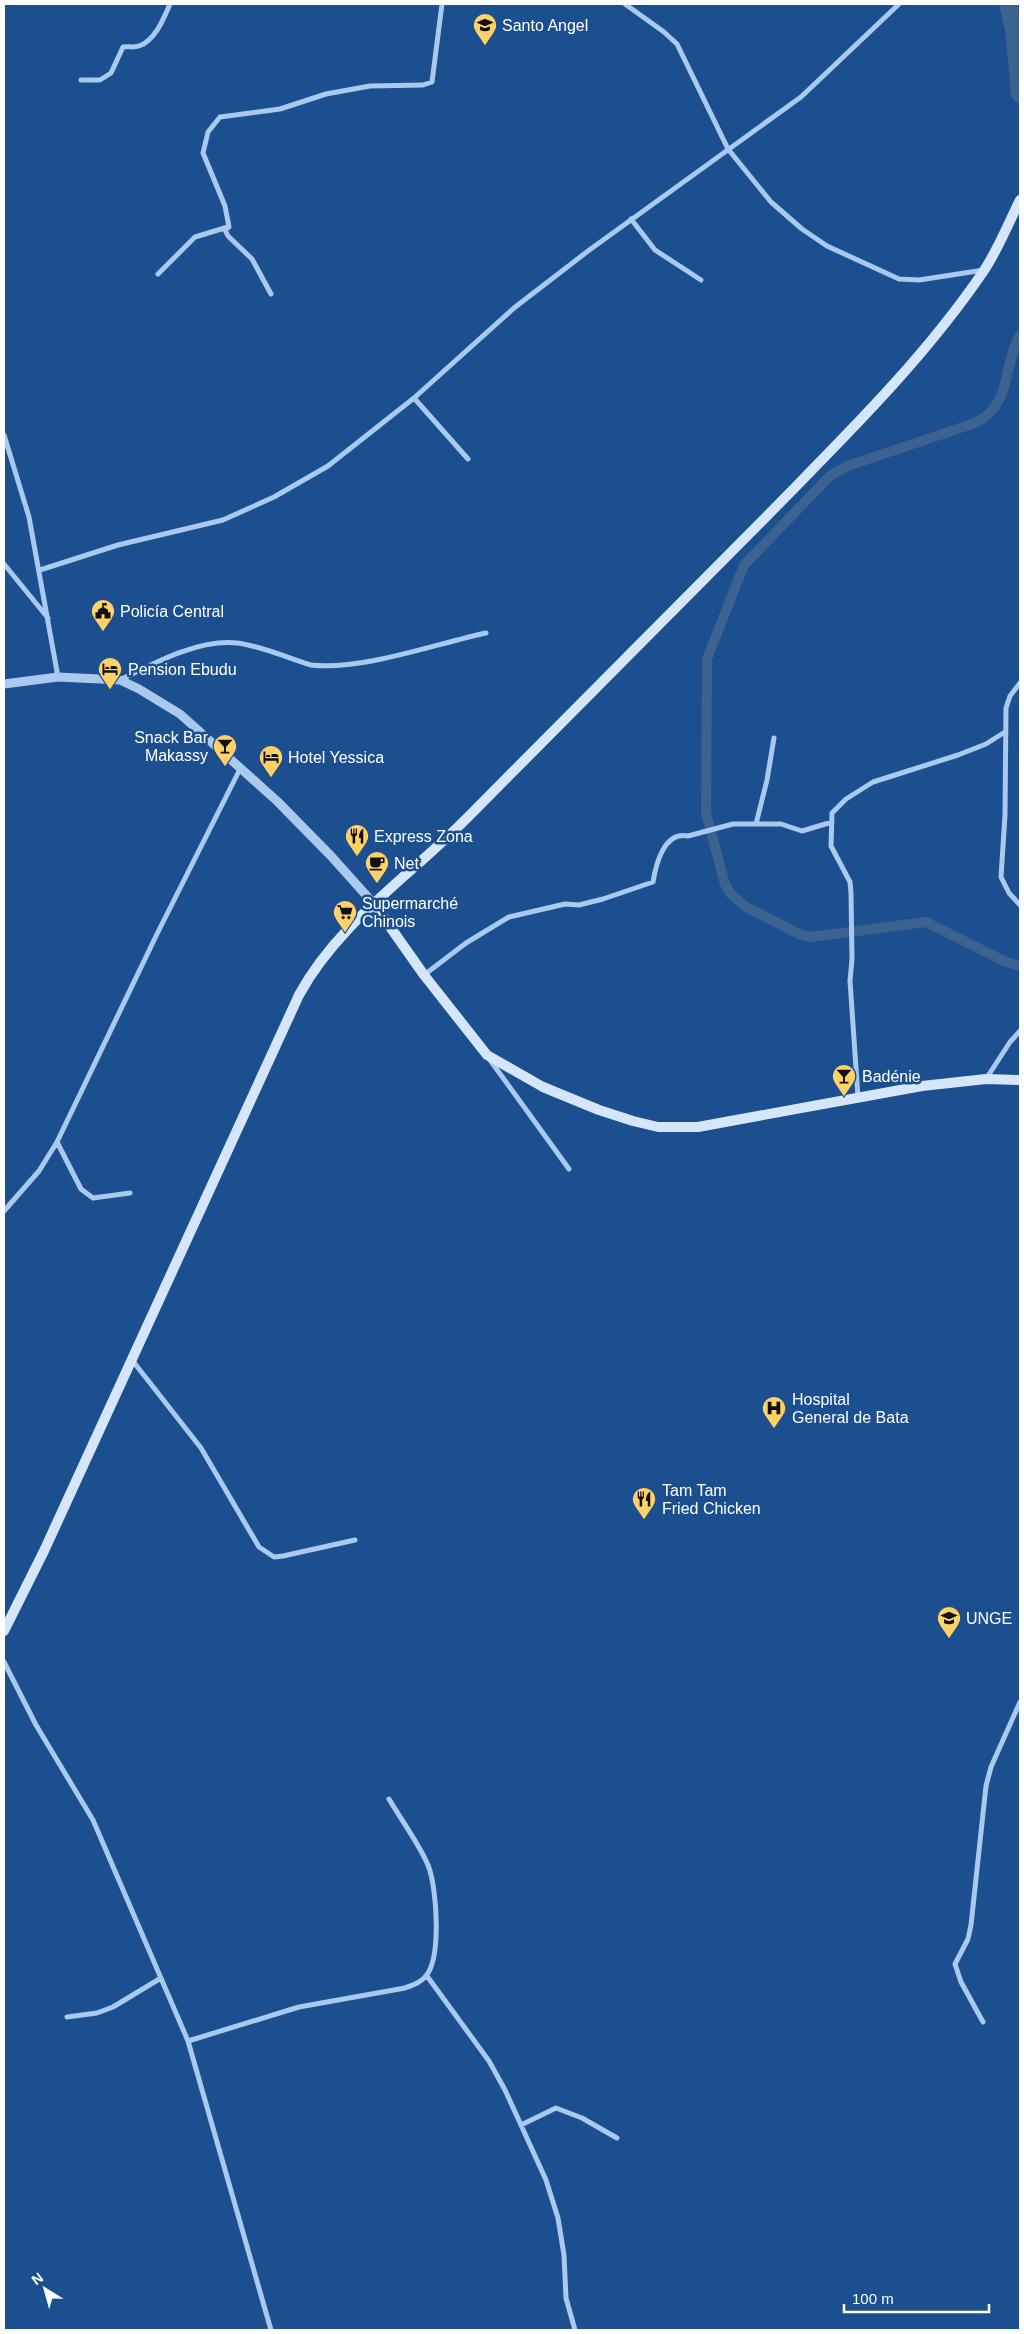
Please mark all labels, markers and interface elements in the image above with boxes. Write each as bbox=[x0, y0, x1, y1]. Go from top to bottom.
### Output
school or university icon: Santo Angel bbox=[472, 12, 498, 46]
place label: Santo Angel bbox=[502, 17, 588, 34]
public building icon: Policía Central bbox=[90, 598, 116, 632]
place label: Policía Central bbox=[120, 603, 224, 620]
hotel icon: Pension Ebudu bbox=[97, 656, 123, 690]
place label: Pension Ebudu bbox=[128, 661, 237, 678]
place label: Snack Bar Makassy bbox=[134, 729, 209, 764]
bar icon: Snack Bar Makassy bbox=[212, 733, 238, 767]
hotel icon: Hotel Yessica bbox=[258, 744, 284, 778]
place label: Hotel Yessica bbox=[288, 749, 384, 766]
restaurant icon: Express Zona bbox=[344, 823, 370, 857]
place label: Express Zona bbox=[374, 828, 473, 845]
cafe icon: Net bbox=[364, 850, 390, 884]
place label: Net bbox=[394, 855, 419, 872]
place label: Supermarché Chinois bbox=[362, 895, 458, 930]
supermarket icon: Supermarché Chinois bbox=[332, 899, 358, 933]
bar icon: Badénie bbox=[831, 1063, 857, 1097]
place label: Badénie bbox=[862, 1068, 921, 1085]
place label: Hospital General de Bata bbox=[792, 1391, 909, 1426]
hospital icon: Hospital General de Bata bbox=[761, 1395, 787, 1429]
place label: Tam Tam Fried Chicken bbox=[662, 1482, 761, 1517]
restaurant icon: Tam Tam Fried Chicken bbox=[631, 1486, 657, 1520]
school or university icon: UNGE bbox=[936, 1605, 962, 1639]
place label: UNGE bbox=[966, 1610, 1012, 1627]
north arrow bbox=[20, 2264, 70, 2314]
text: N bbox=[28, 2269, 46, 2288]
scale bar bbox=[844, 2282, 989, 2314]
text: 100 m bbox=[852, 2290, 894, 2307]

